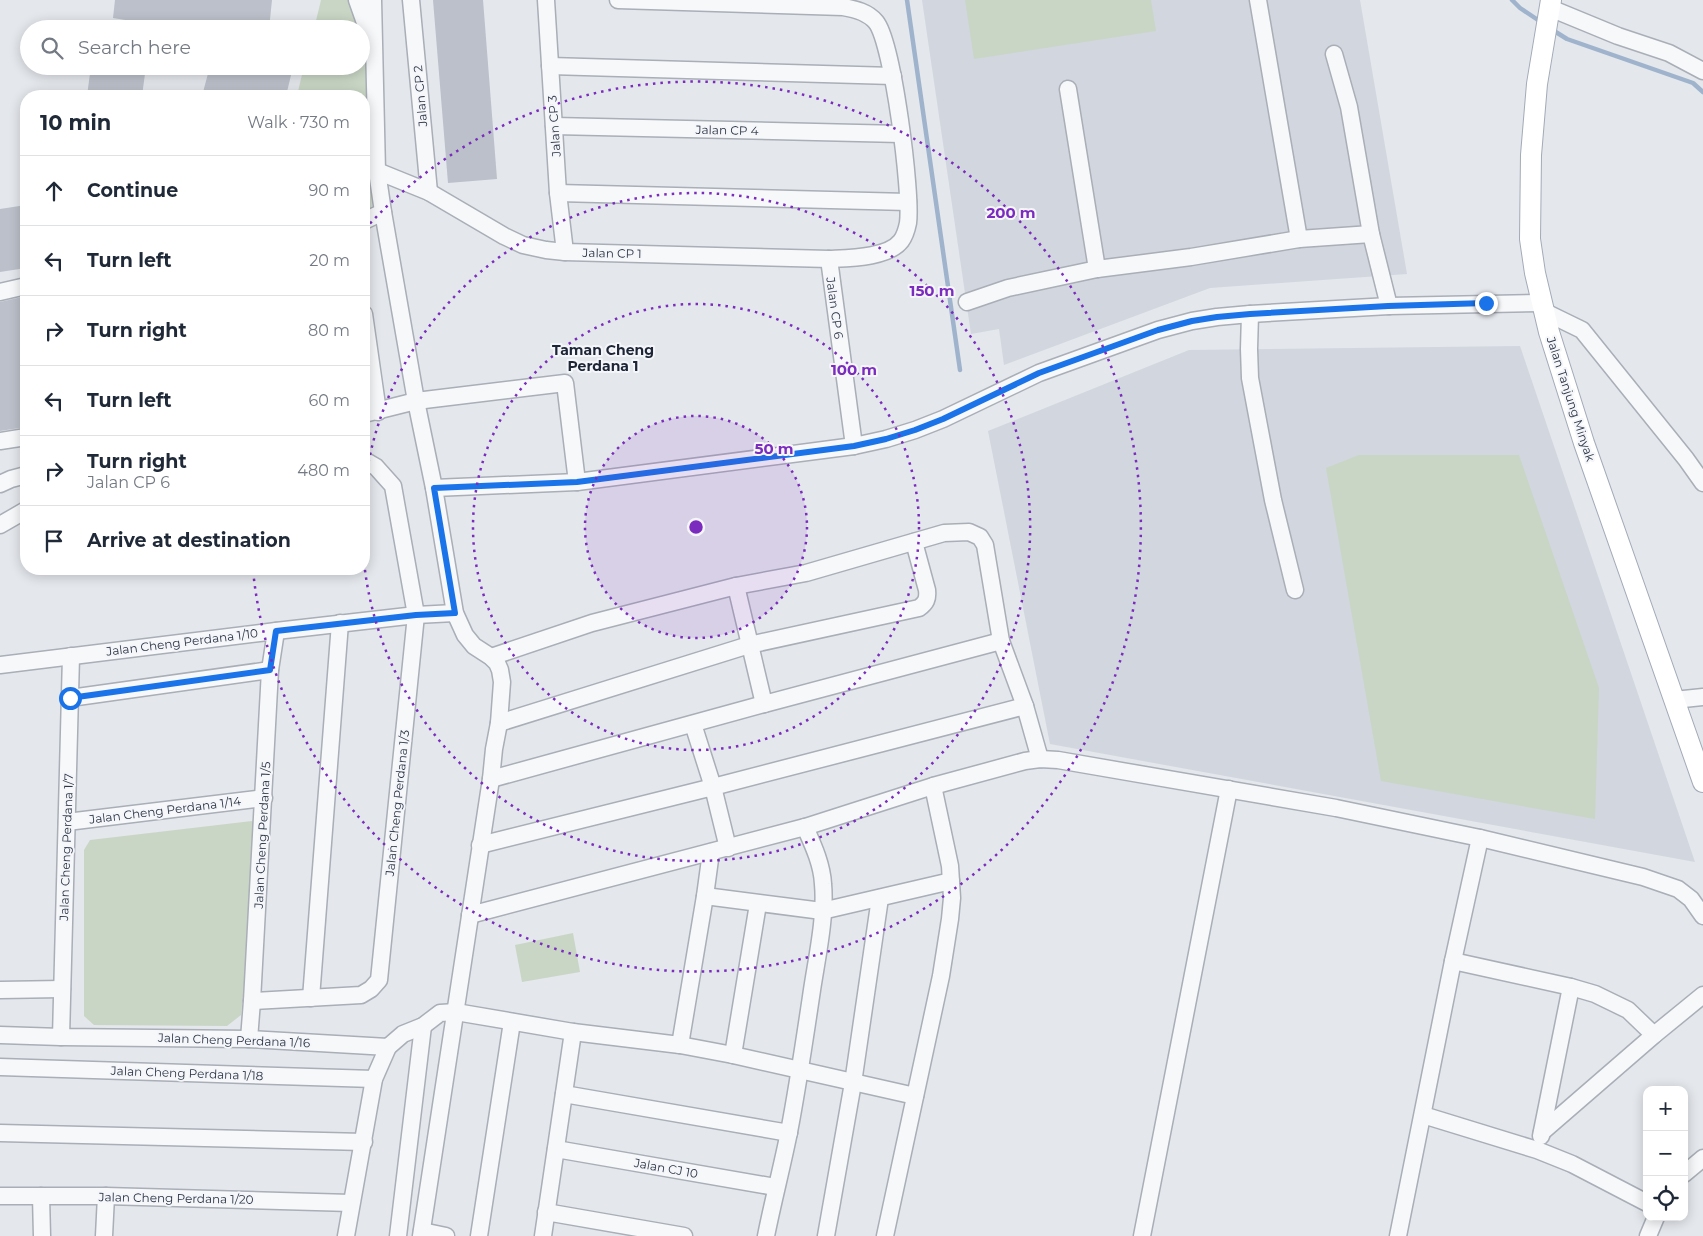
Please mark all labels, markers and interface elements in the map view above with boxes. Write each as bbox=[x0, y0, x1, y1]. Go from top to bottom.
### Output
search box bbox=[20, 20, 370, 75]
icon: search bbox=[38, 34, 66, 62]
text: Search here bbox=[78, 36, 191, 59]
street label: Jalan CP 2 bbox=[410, 64, 430, 128]
street label: Jalan CP 3 bbox=[544, 94, 564, 158]
text: 10 min bbox=[40, 110, 111, 135]
text: Walk · 730 m bbox=[247, 113, 350, 132]
street label: Jalan CP 4 bbox=[694, 122, 759, 138]
icon: ahead bbox=[40, 177, 68, 205]
text: Continue bbox=[87, 179, 178, 202]
text: 90 m bbox=[308, 181, 350, 200]
text: 200 m bbox=[986, 203, 1036, 222]
street label: Jalan CP 1 bbox=[581, 245, 642, 261]
icon: left bbox=[40, 247, 68, 275]
text: Turn left bbox=[87, 249, 172, 272]
text: 20 m bbox=[309, 251, 350, 270]
street label: Jalan CP 6 bbox=[823, 275, 847, 340]
text: 150 m bbox=[910, 281, 954, 300]
route end bbox=[1475, 292, 1498, 315]
icon: right bbox=[40, 317, 68, 345]
text: Turn right bbox=[87, 319, 187, 342]
text: 80 m bbox=[308, 321, 350, 340]
street label: Jalan Tanjung Minyak bbox=[1543, 334, 1599, 464]
district label: Taman Cheng Perdana 1 bbox=[552, 341, 654, 375]
text: 100 m bbox=[831, 360, 877, 379]
icon: left bbox=[40, 387, 68, 415]
text: Turn left bbox=[87, 389, 172, 412]
text: 60 m bbox=[308, 391, 350, 410]
text: 50 m bbox=[754, 439, 794, 458]
text: Turn right bbox=[87, 450, 187, 473]
icon: right bbox=[40, 457, 68, 485]
text: 480 m bbox=[297, 461, 350, 480]
text: Jalan CP 6 bbox=[87, 473, 170, 492]
centre of rings bbox=[687, 518, 705, 536]
icon: arrive bbox=[40, 527, 68, 555]
text: Arrive at destination bbox=[87, 529, 291, 552]
street label: Jalan Cheng Perdana 1/10 bbox=[104, 625, 259, 659]
route start bbox=[59, 687, 82, 710]
street label: Jalan Cheng Perdana 1/3 bbox=[382, 729, 412, 878]
street label: Jalan Cheng Perdana 1/5 bbox=[251, 761, 273, 910]
street label: Jalan Cheng Perdana 1/7 bbox=[56, 773, 76, 922]
street label: Jalan Cheng Perdana 1/14 bbox=[87, 793, 242, 827]
street label: Jalan Cheng Perdana 1/16 bbox=[157, 1030, 310, 1050]
street label: Jalan Cheng Perdana 1/18 bbox=[109, 1063, 264, 1083]
map controls bbox=[1643, 1086, 1688, 1221]
button: + bbox=[1643, 1086, 1688, 1131]
button: − bbox=[1643, 1131, 1688, 1176]
street label: Jalan CJ 10 bbox=[632, 1155, 699, 1181]
button: locate bbox=[1643, 1176, 1688, 1221]
street label: Jalan Cheng Perdana 1/20 bbox=[97, 1189, 254, 1207]

